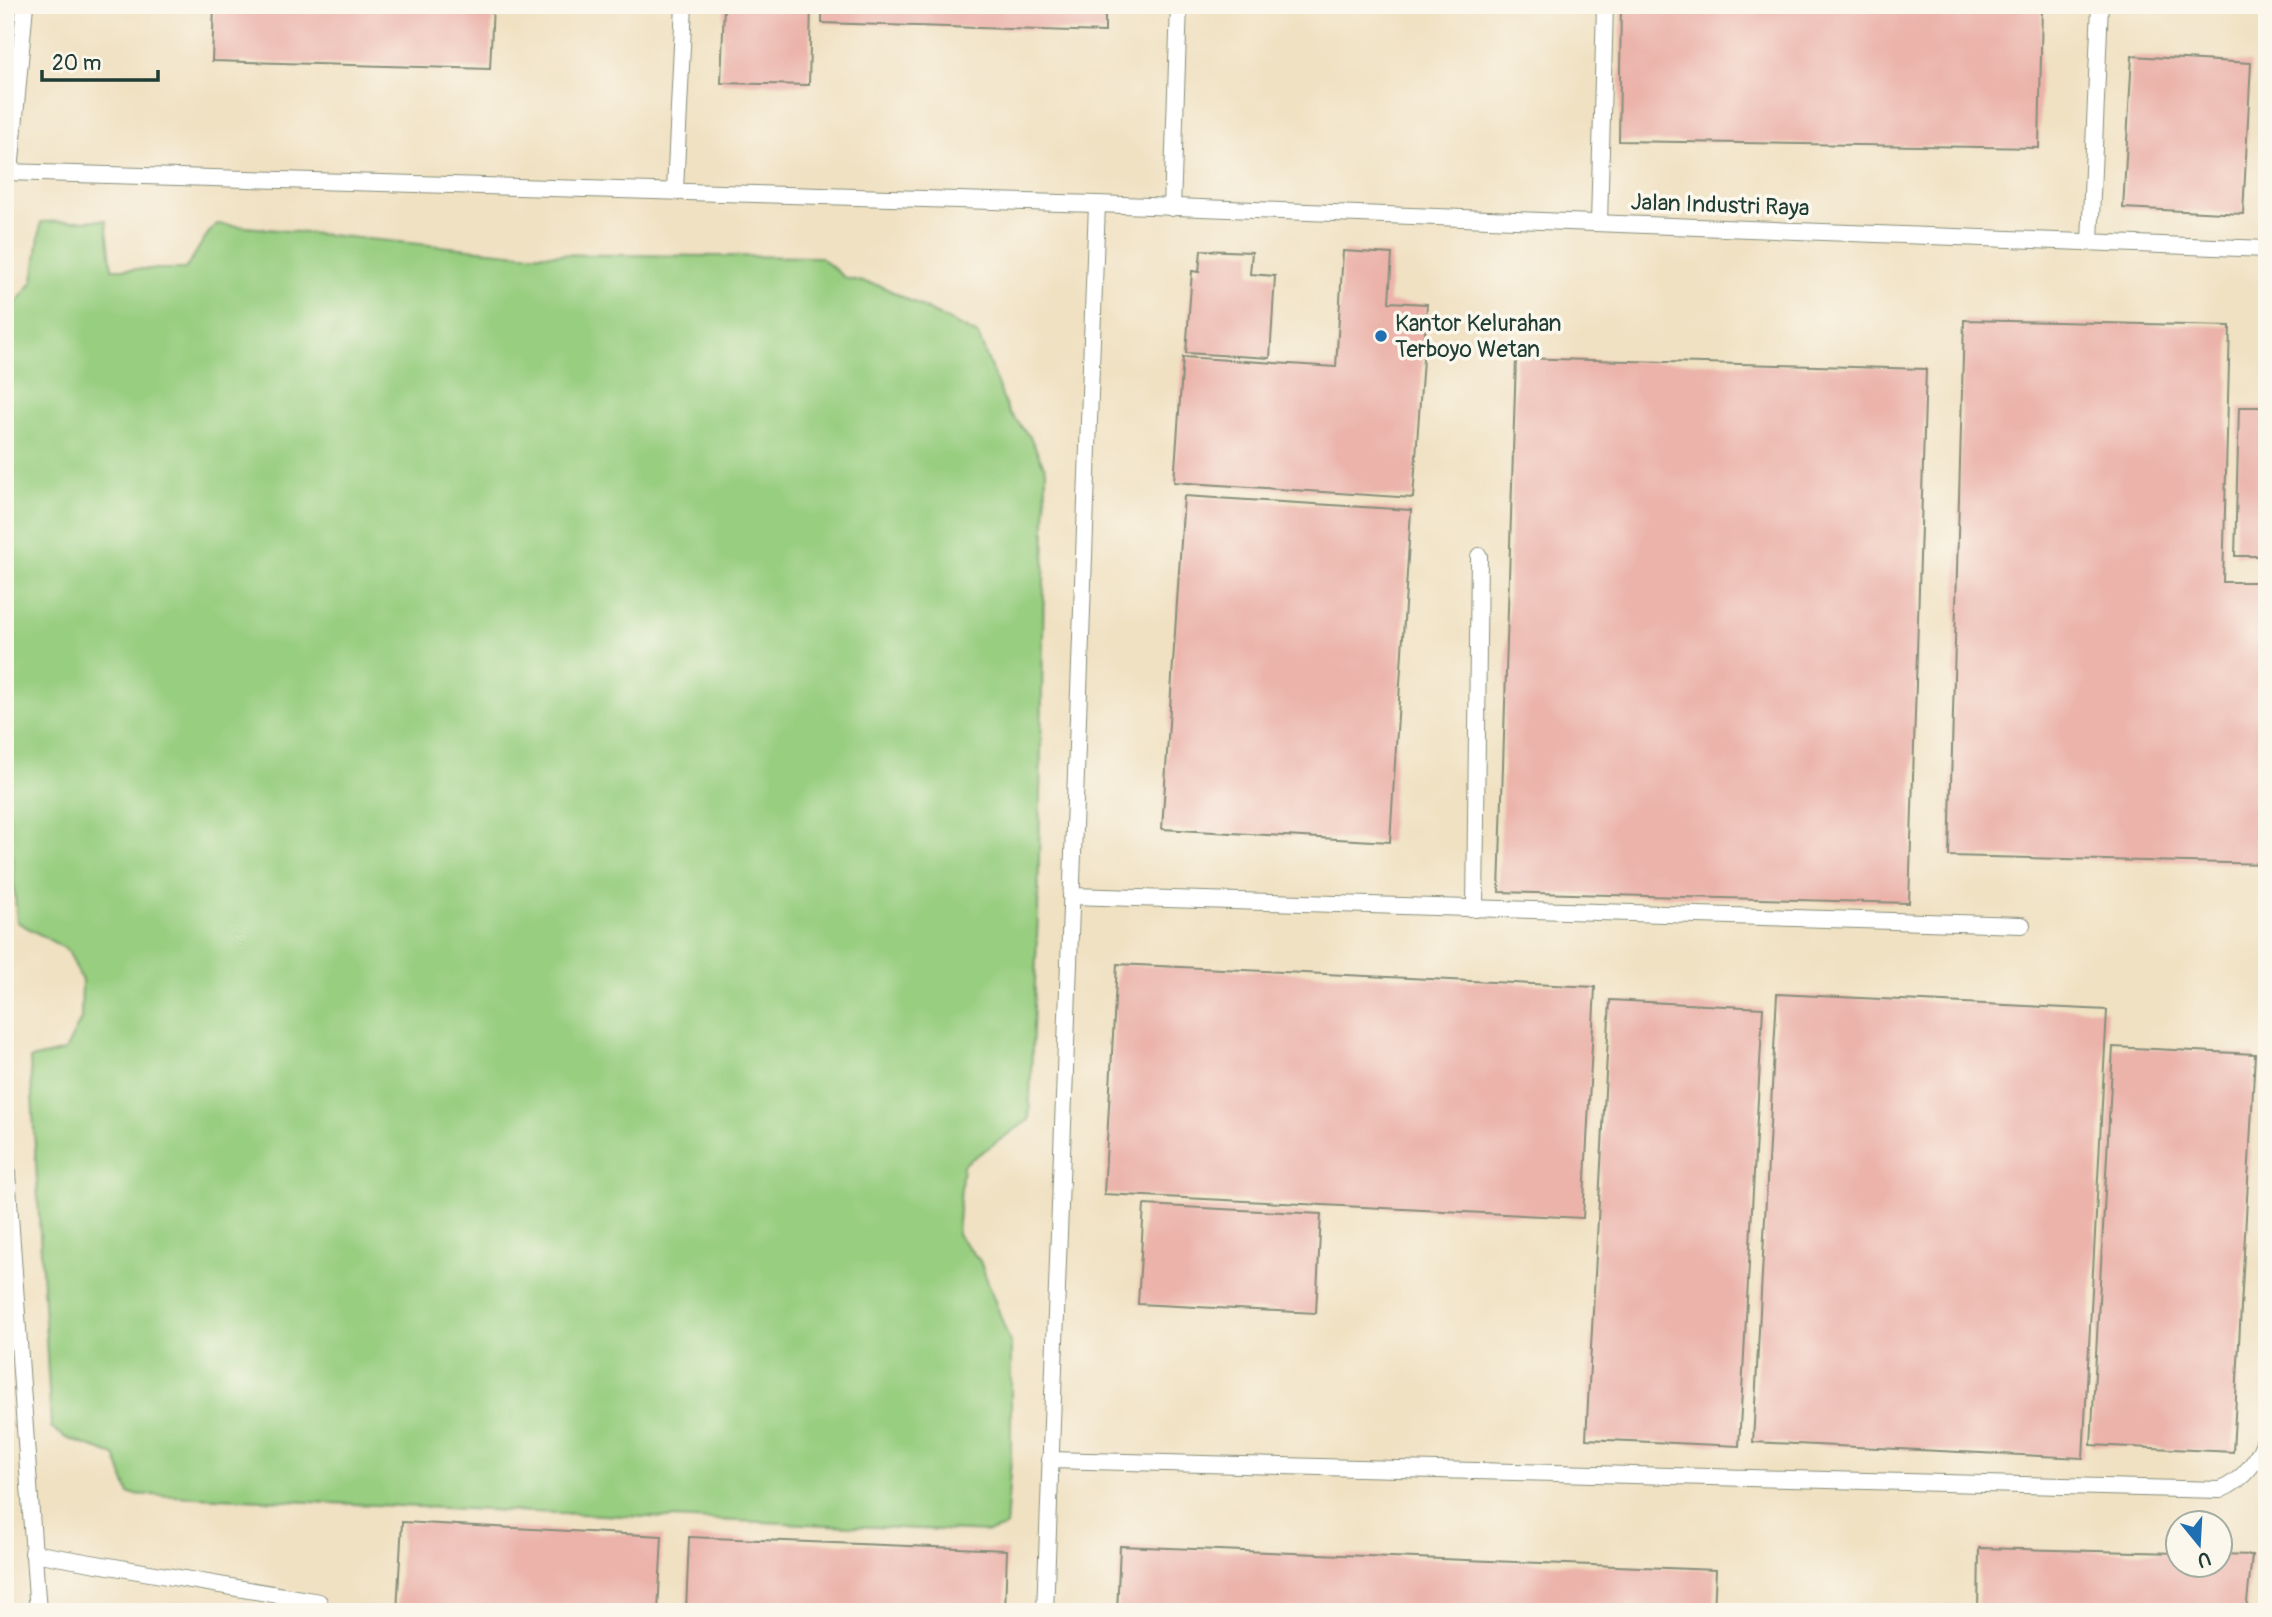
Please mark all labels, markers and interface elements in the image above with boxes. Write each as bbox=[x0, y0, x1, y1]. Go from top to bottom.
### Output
scale bar bbox=[42, 38, 158, 82]
text: 20 m bbox=[52, 50, 101, 77]
street label: Jalan Industri Raya bbox=[1630, 187, 1810, 223]
place label: Kantor Kelurahan Terboyo Wetan bbox=[1395, 309, 1561, 364]
marker: Kantor Kelurahan Terboyo Wetan bbox=[1373, 328, 1389, 344]
north arrow bbox=[2164, 1508, 2234, 1578]
text: U bbox=[2194, 1546, 2214, 1573]

